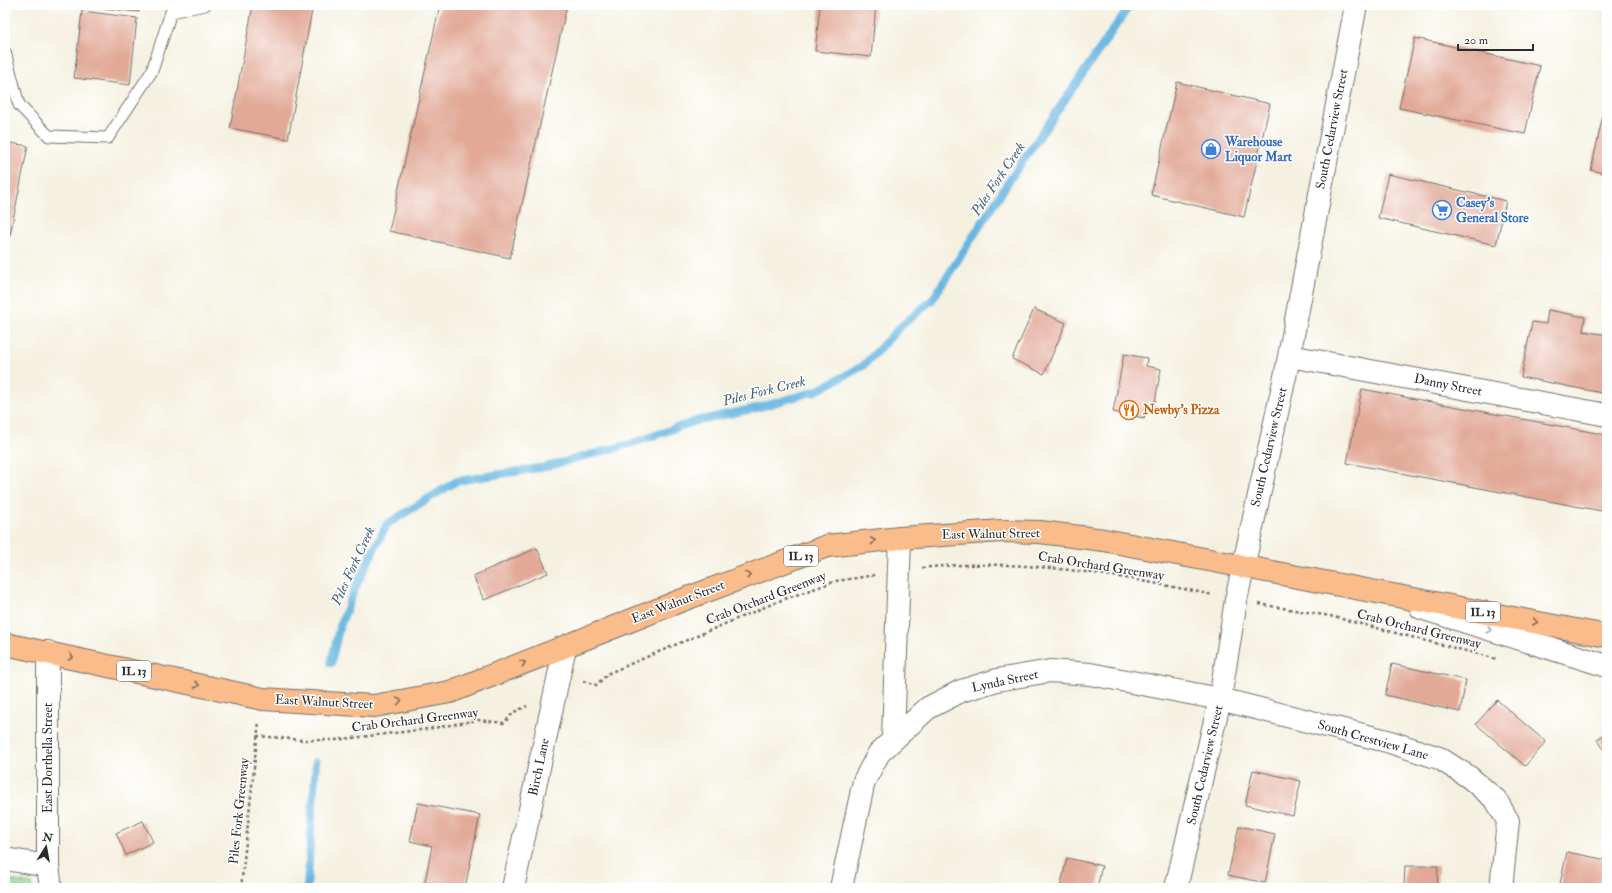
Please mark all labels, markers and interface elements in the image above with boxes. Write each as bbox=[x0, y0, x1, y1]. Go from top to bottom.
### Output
scale bar bbox=[1458, 26, 1533, 52]
text: 20 m bbox=[1464, 33, 1489, 48]
street label: South Cedarview Street bbox=[1312, 68, 1352, 190]
place label: Warehouse Liquor Mart bbox=[1224, 134, 1293, 166]
shop icon: Warehouse Liquor Mart bbox=[1200, 138, 1222, 160]
water label: Piles Fork Creek bbox=[967, 139, 1029, 220]
place label: Casey's General Store bbox=[1456, 195, 1529, 226]
supermarket icon: Casey's General Store bbox=[1431, 199, 1453, 221]
street label: Danny Street bbox=[1412, 371, 1483, 400]
water label: Piles Fork Creek bbox=[720, 372, 807, 410]
street label: South Cedarview Street bbox=[1247, 386, 1291, 508]
restaurant icon: Newby's Pizza bbox=[1118, 399, 1140, 421]
place label: Newby's Pizza bbox=[1142, 402, 1220, 419]
water label: Piles Fork Creek bbox=[327, 524, 379, 609]
street label: East Walnut Street bbox=[942, 525, 1040, 543]
one-way arrow bbox=[870, 537, 876, 546]
road number: IL 13 bbox=[784, 546, 818, 566]
street label: Crab Orchard Greenway bbox=[1037, 548, 1165, 585]
street label: Crab Orchard Greenway bbox=[704, 568, 829, 629]
one-way arrow bbox=[745, 572, 752, 580]
street label: East Walnut Street bbox=[629, 577, 727, 627]
road number: IL 13 bbox=[1466, 602, 1500, 622]
street label: Crab Orchard Greenway bbox=[1355, 606, 1483, 653]
one-way arrow bbox=[1532, 617, 1538, 625]
one-way arrow bbox=[1486, 625, 1493, 634]
one-way arrow bbox=[67, 653, 74, 661]
one-way arrow bbox=[519, 660, 526, 668]
road number: IL 13 bbox=[117, 661, 151, 681]
street label: Lynda Street bbox=[970, 666, 1040, 697]
one-way arrow bbox=[194, 681, 201, 689]
street label: East Walnut Street bbox=[274, 691, 374, 713]
one-way arrow bbox=[396, 697, 402, 706]
street label: East Dorthella Street bbox=[40, 703, 56, 813]
street label: Crab Orchard Greenway bbox=[351, 704, 480, 737]
street label: South Cedarview Street bbox=[1183, 704, 1227, 826]
street label: South Crestview Lane bbox=[1316, 717, 1431, 764]
street label: Birch Lane bbox=[525, 736, 553, 797]
street label: Piles Fork Greenway bbox=[225, 757, 254, 865]
north arrow bbox=[26, 827, 66, 867]
text: N bbox=[41, 830, 55, 845]

